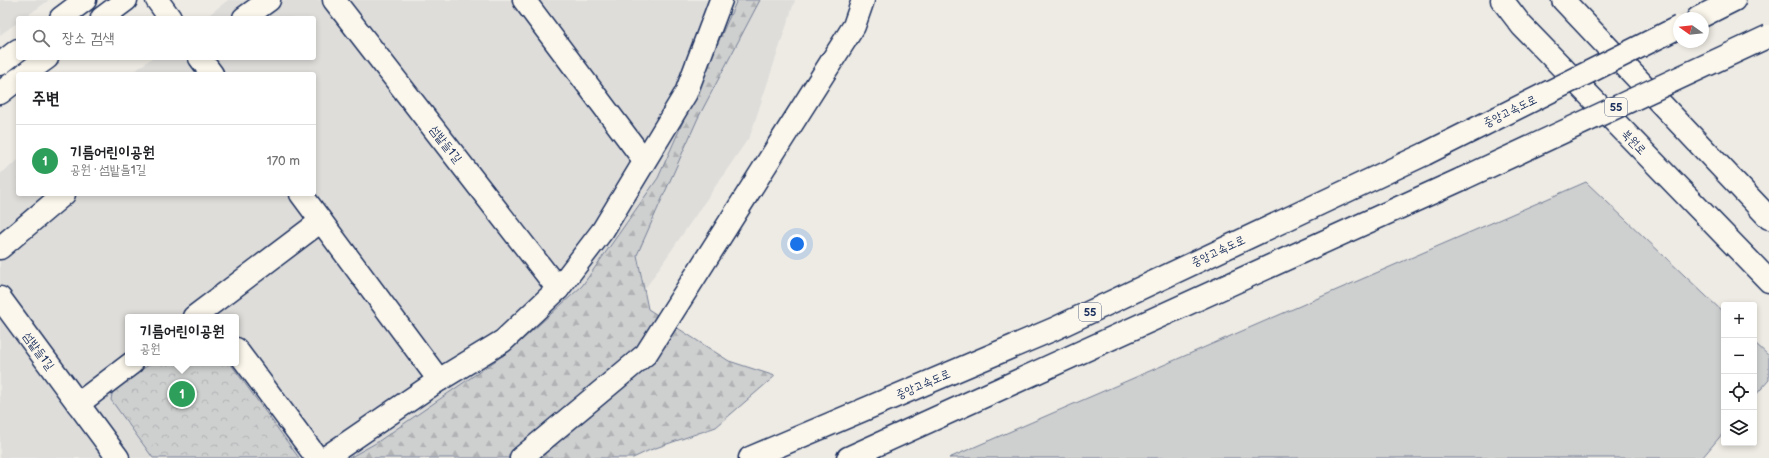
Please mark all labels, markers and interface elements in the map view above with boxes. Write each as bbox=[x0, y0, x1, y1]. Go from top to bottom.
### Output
north arrow bbox=[1673, 12, 1709, 48]
search box bbox=[16, 16, 316, 60]
icon: search bbox=[30, 27, 52, 49]
text: 장소 검색 bbox=[62, 29, 114, 48]
text: 주변 bbox=[32, 89, 59, 109]
street label: 중앙고속도로 bbox=[1481, 92, 1540, 131]
road number: 55 bbox=[1605, 98, 1627, 116]
street label: 섬밭들1길 bbox=[426, 123, 465, 166]
street label: 북원로 bbox=[1618, 127, 1649, 158]
text: 기름어린이공원 bbox=[70, 143, 155, 162]
text: 1 bbox=[42, 153, 48, 169]
text: 170 m bbox=[267, 153, 300, 169]
text: 공원 · 섬밭들1길 bbox=[70, 162, 146, 178]
street label: 중앙고속도로 bbox=[1189, 232, 1248, 270]
your location bbox=[787, 234, 807, 254]
map controls bbox=[1721, 302, 1757, 446]
button: + bbox=[1721, 302, 1757, 338]
road number: 55 bbox=[1079, 303, 1101, 321]
popup bbox=[125, 314, 239, 366]
text: 기름어린이공원 bbox=[140, 322, 224, 341]
street label: 섬밭들1길 bbox=[20, 329, 58, 373]
button: − bbox=[1721, 338, 1757, 374]
text: 공원 bbox=[140, 341, 161, 357]
street label: 중앙고속도로 bbox=[894, 366, 953, 403]
button: locate bbox=[1721, 374, 1757, 410]
pin: 1 bbox=[169, 379, 195, 409]
button: layers bbox=[1721, 410, 1757, 446]

